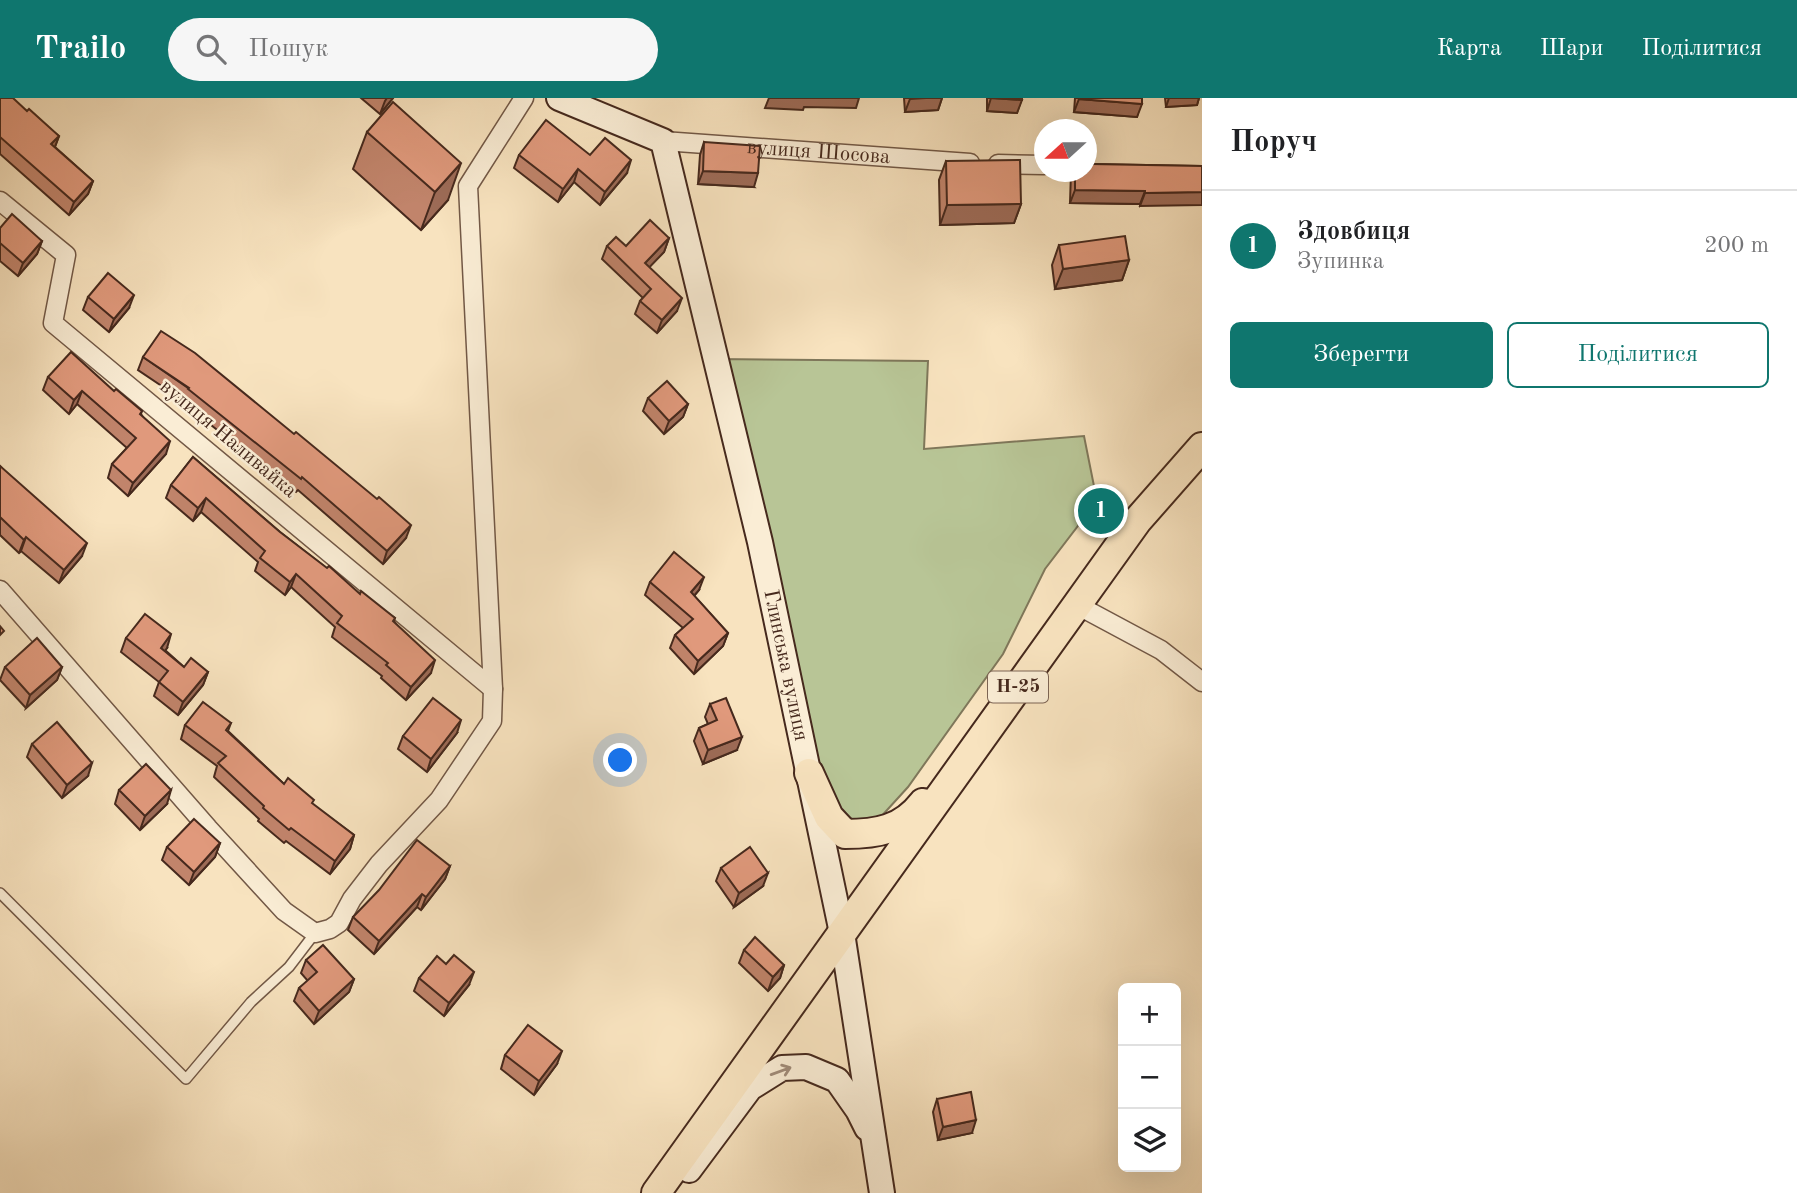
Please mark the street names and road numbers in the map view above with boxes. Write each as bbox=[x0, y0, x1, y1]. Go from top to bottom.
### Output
street label: вулиця Шосова bbox=[746, 137, 891, 168]
street label: вулиця Наливайка bbox=[155, 376, 301, 502]
street label: Глинська вулиця bbox=[760, 588, 812, 743]
road number: Н-25 bbox=[988, 672, 1048, 702]

